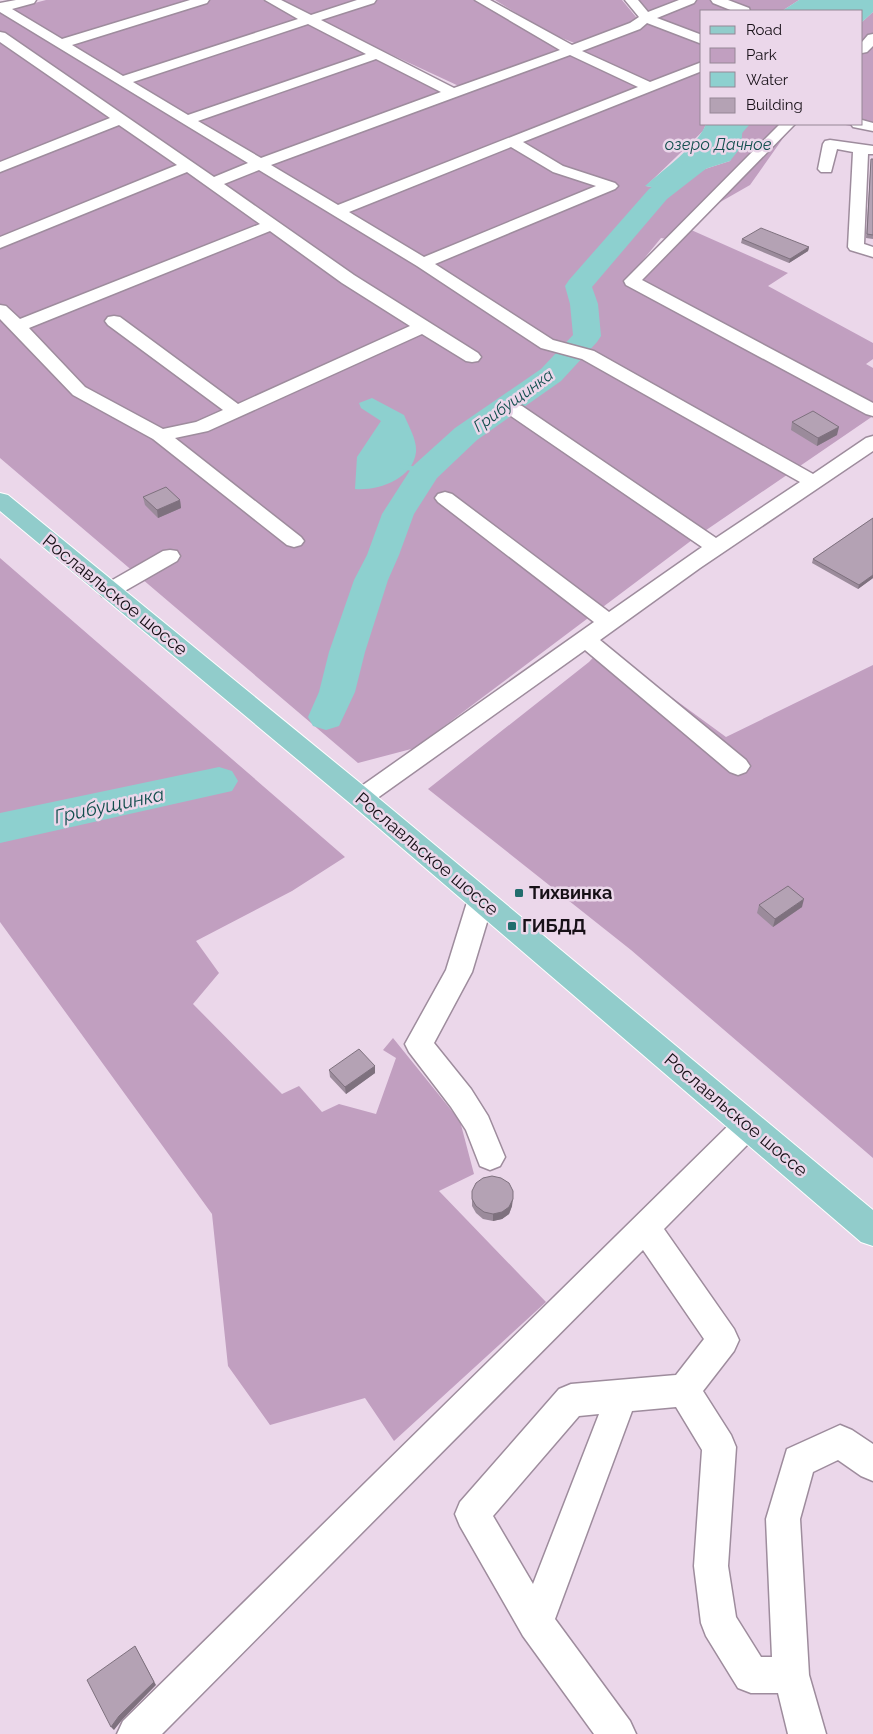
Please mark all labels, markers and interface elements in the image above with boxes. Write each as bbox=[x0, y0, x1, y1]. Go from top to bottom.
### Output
legend bbox=[700, 10, 863, 125]
text: Road bbox=[746, 21, 782, 39]
text: Park bbox=[746, 46, 777, 64]
text: Water bbox=[746, 71, 789, 89]
text: Building bbox=[746, 96, 803, 114]
water label: озеро Дачное bbox=[664, 135, 772, 154]
water label: Грибущинка bbox=[470, 365, 557, 436]
street label: Рославльское шоссе bbox=[39, 530, 192, 660]
water label: Грибущинка bbox=[52, 783, 166, 827]
street label: Рославльское шоссе bbox=[351, 788, 503, 920]
place label: Тихвинка bbox=[529, 882, 612, 903]
marker: Тихвинка bbox=[513, 887, 525, 899]
place label: ГИБДД bbox=[522, 915, 586, 936]
marker: ГИБДД bbox=[506, 920, 518, 932]
street label: Рославльское шоссе bbox=[660, 1049, 812, 1181]

